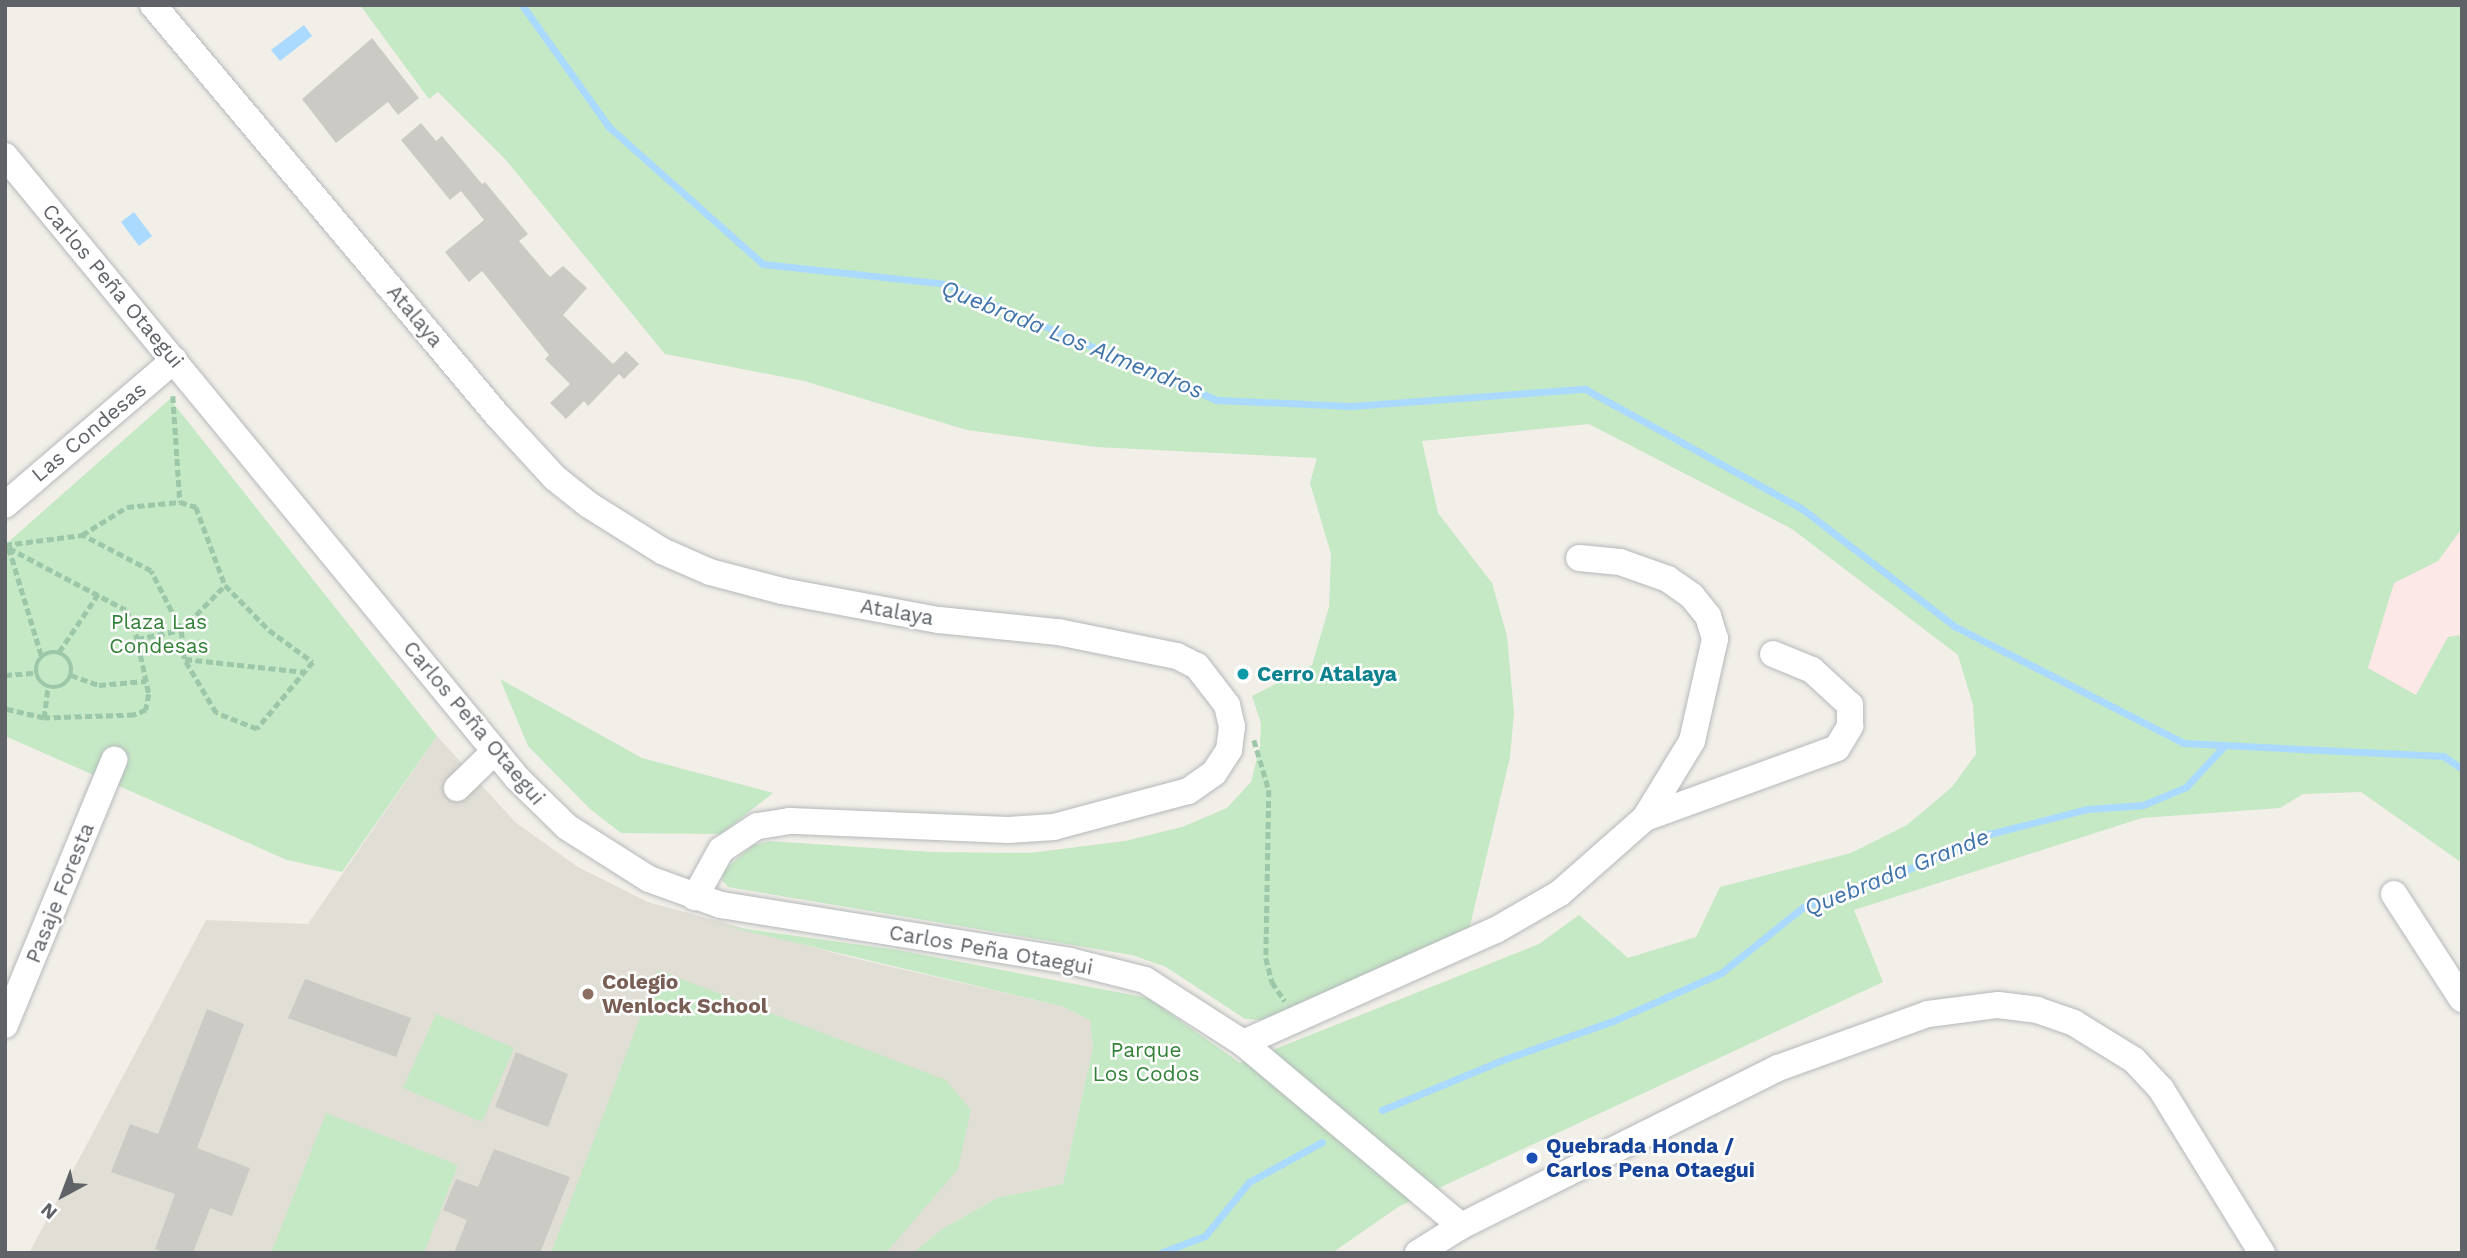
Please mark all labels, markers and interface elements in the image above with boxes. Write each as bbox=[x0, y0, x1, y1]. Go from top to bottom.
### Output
street label: Carlos Peña Otaegui bbox=[37, 199, 189, 373]
water label: Quebrada Los Almendros bbox=[936, 275, 1208, 405]
street label: Atalaya bbox=[382, 280, 448, 352]
street label: Las Condesas bbox=[27, 377, 151, 487]
street label: Atalaya bbox=[858, 593, 936, 631]
park label: Plaza Las Condesas bbox=[109, 609, 209, 659]
street label: Carlos Peña Otaegui bbox=[398, 636, 550, 810]
place label: Cerro Atalaya bbox=[1257, 661, 1397, 687]
marker: Cerro Atalaya bbox=[1235, 666, 1251, 682]
street label: Pasaje Foresta bbox=[20, 819, 100, 967]
water label: Quebrada Grande bbox=[1801, 823, 1993, 923]
street label: Carlos Peña Otaegui bbox=[887, 920, 1095, 980]
place label: Colegio Wenlock School bbox=[602, 969, 768, 1019]
marker: Colegio Wenlock School bbox=[580, 986, 596, 1002]
park label: Parque Los Codos bbox=[1093, 1037, 1199, 1087]
place label: Quebrada Honda / Carlos Pena Otaegui bbox=[1546, 1133, 1755, 1183]
marker: Quebrada Honda / Carlos Pena Otaegui bbox=[1524, 1150, 1540, 1166]
north arrow bbox=[28, 1160, 98, 1230]
text: N bbox=[36, 1198, 62, 1225]

